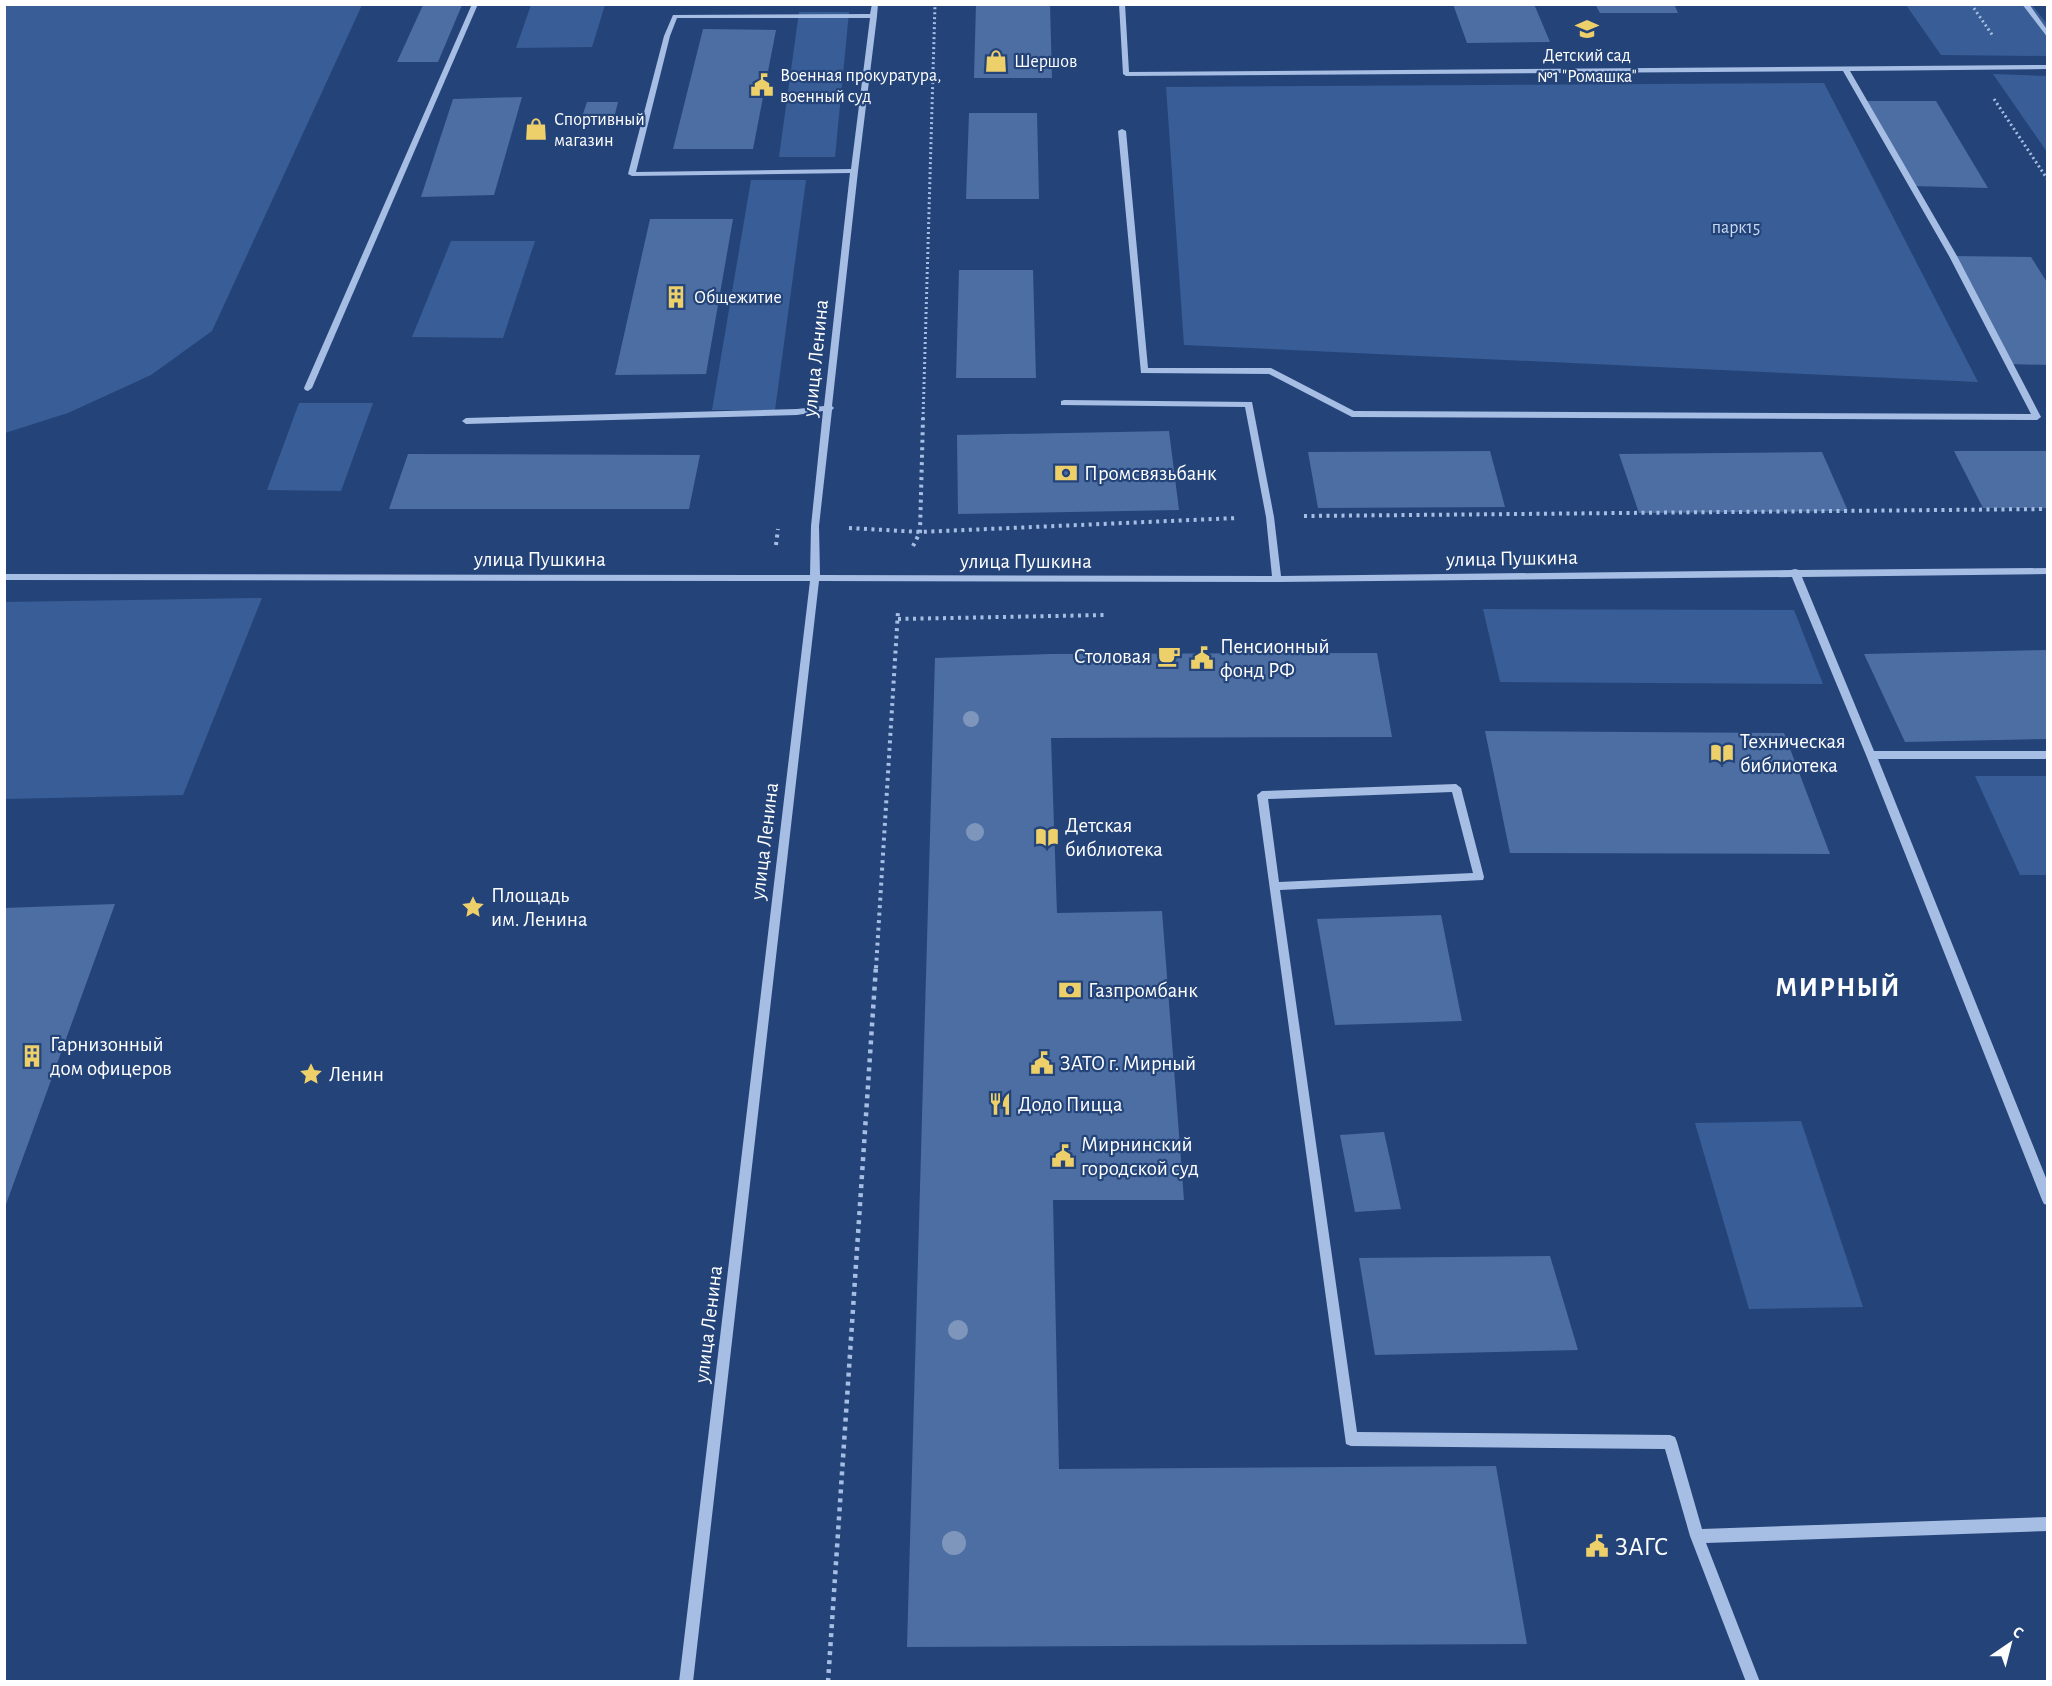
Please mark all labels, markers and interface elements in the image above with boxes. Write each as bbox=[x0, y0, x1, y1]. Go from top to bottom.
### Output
school or university icon: Детский сад №1 "Ромашка" bbox=[1574, 16, 1600, 42]
place label: Детский сад №1 "Ромашка" bbox=[1537, 47, 1637, 86]
shop icon: Шершов bbox=[983, 48, 1009, 74]
place label: Шершов bbox=[1014, 53, 1077, 71]
place label: Военная прокуратура, военный суд bbox=[780, 67, 941, 106]
public building icon: Военная прокуратура, военный суд bbox=[749, 72, 775, 98]
place label: Спортивный магазин bbox=[554, 111, 645, 150]
shop icon: Спортивный магазин bbox=[523, 116, 549, 142]
park label: парк15 bbox=[1712, 219, 1760, 237]
building icon: Общежитие bbox=[663, 284, 689, 310]
place label: Общежитие bbox=[694, 288, 782, 307]
street label: улица Ленина bbox=[799, 298, 832, 419]
bank icon: Промсвязьбанк bbox=[1053, 460, 1079, 486]
place label: Промсвязьбанк bbox=[1084, 463, 1217, 484]
street label: улица Пушкина bbox=[1445, 547, 1578, 570]
street label: улица Пушкина bbox=[473, 549, 606, 570]
street label: улица Пушкина bbox=[959, 551, 1092, 572]
place label: Пенсионный фонд РФ bbox=[1220, 636, 1330, 681]
cafe icon: Столовая bbox=[1156, 643, 1182, 669]
public building icon: Пенсионный фонд РФ bbox=[1189, 645, 1215, 671]
place label: Столовая bbox=[1074, 646, 1151, 667]
place label: Техническая библиотека bbox=[1740, 731, 1846, 776]
library icon: Техническая библиотека bbox=[1709, 740, 1735, 766]
street label: улица Ленина bbox=[747, 781, 782, 902]
place label: Детская библиотека bbox=[1065, 815, 1163, 860]
library icon: Детская библиотека bbox=[1034, 824, 1060, 850]
place label: Площадь им. Ленина bbox=[491, 885, 588, 930]
place icon: Площадь им. Ленина bbox=[460, 894, 486, 920]
district label: МИРНЫЙ bbox=[1775, 973, 1901, 1001]
bank icon: Газпромбанк bbox=[1057, 977, 1083, 1003]
place label: Газпромбанк bbox=[1088, 980, 1198, 1001]
place label: Гарнизонный дом офицеров bbox=[50, 1034, 172, 1079]
building icon: Гарнизонный дом офицеров bbox=[19, 1043, 45, 1069]
public building icon: ЗАТО г. Мирный bbox=[1029, 1050, 1055, 1076]
place label: ЗАТО г. Мирный bbox=[1060, 1053, 1196, 1074]
place icon: Ленин bbox=[298, 1061, 324, 1087]
place label: Ленин bbox=[329, 1064, 384, 1085]
restaurant icon: Додо Пицца bbox=[987, 1091, 1013, 1117]
place label: Додо Пицца bbox=[1018, 1094, 1123, 1115]
place label: Мирнинский городской суд bbox=[1081, 1134, 1199, 1179]
public building icon: Мирнинский городской суд bbox=[1050, 1143, 1076, 1169]
street label: улица Ленина bbox=[691, 1264, 726, 1385]
public building icon: ЗАГС bbox=[1584, 1533, 1610, 1559]
place label: ЗАГС bbox=[1615, 1534, 1668, 1560]
north arrow bbox=[1980, 1614, 2040, 1674]
text: С bbox=[2010, 1623, 2026, 1642]

